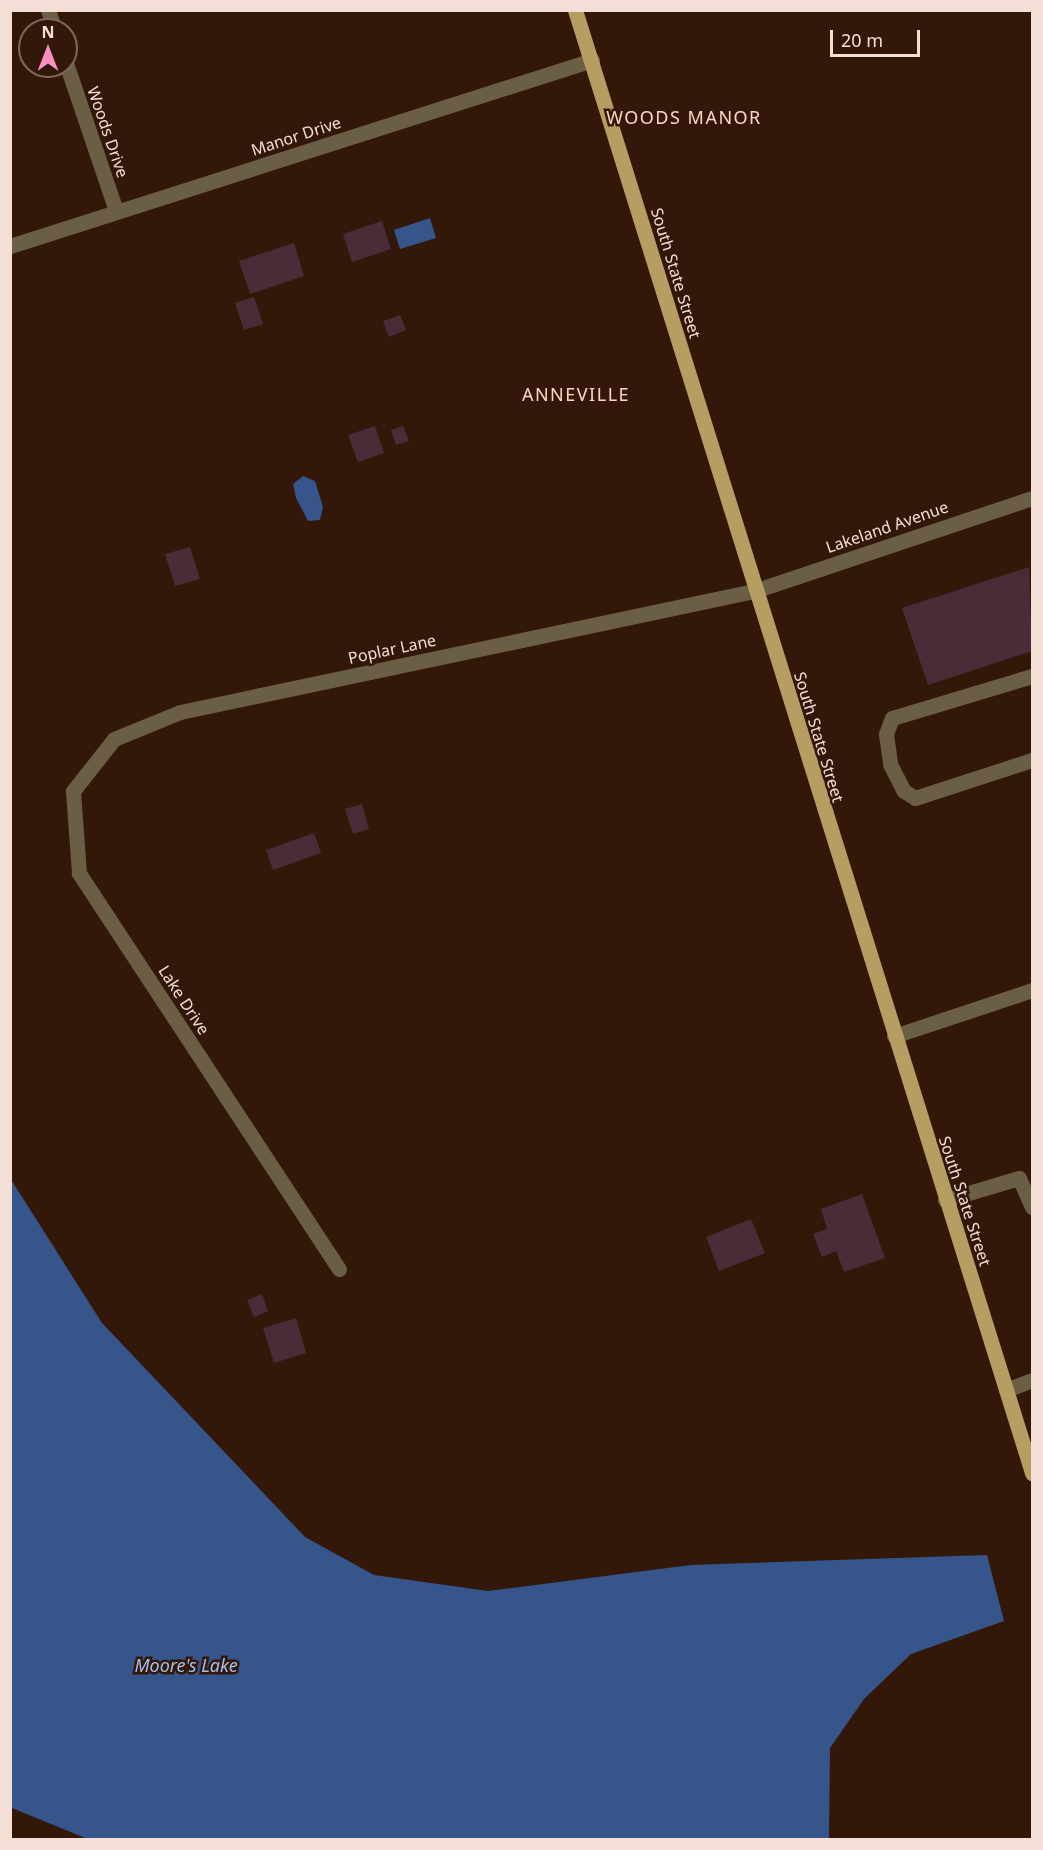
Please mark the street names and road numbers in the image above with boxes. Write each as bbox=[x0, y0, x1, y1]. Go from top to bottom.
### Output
street label: Woods Drive bbox=[83, 84, 133, 180]
street label: Manor Drive bbox=[249, 112, 343, 160]
street label: South State Street bbox=[647, 205, 705, 341]
street label: Lakeland Avenue bbox=[823, 497, 951, 557]
street label: Poplar Lane bbox=[346, 630, 438, 668]
street label: South State Street bbox=[790, 669, 848, 805]
street label: Lake Drive bbox=[155, 962, 213, 1038]
street label: South State Street bbox=[935, 1134, 995, 1268]

